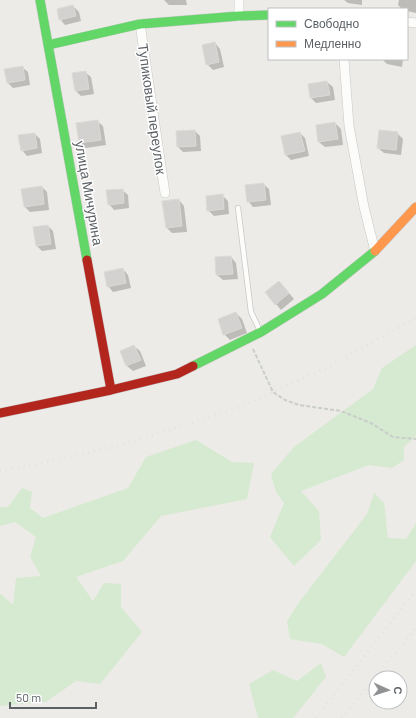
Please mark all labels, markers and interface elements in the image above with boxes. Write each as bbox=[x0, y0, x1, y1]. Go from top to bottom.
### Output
legend bbox=[268, 8, 408, 60]
text: Свободно bbox=[304, 16, 359, 31]
text: Медленно bbox=[304, 36, 361, 51]
street label: Тупиковый переулок bbox=[135, 42, 170, 176]
street label: улица Мичурина bbox=[72, 139, 107, 247]
north arrow bbox=[368, 670, 408, 710]
scale bar bbox=[10, 684, 96, 710]
text: С bbox=[392, 686, 405, 695]
text: 50 m bbox=[16, 690, 41, 704]

